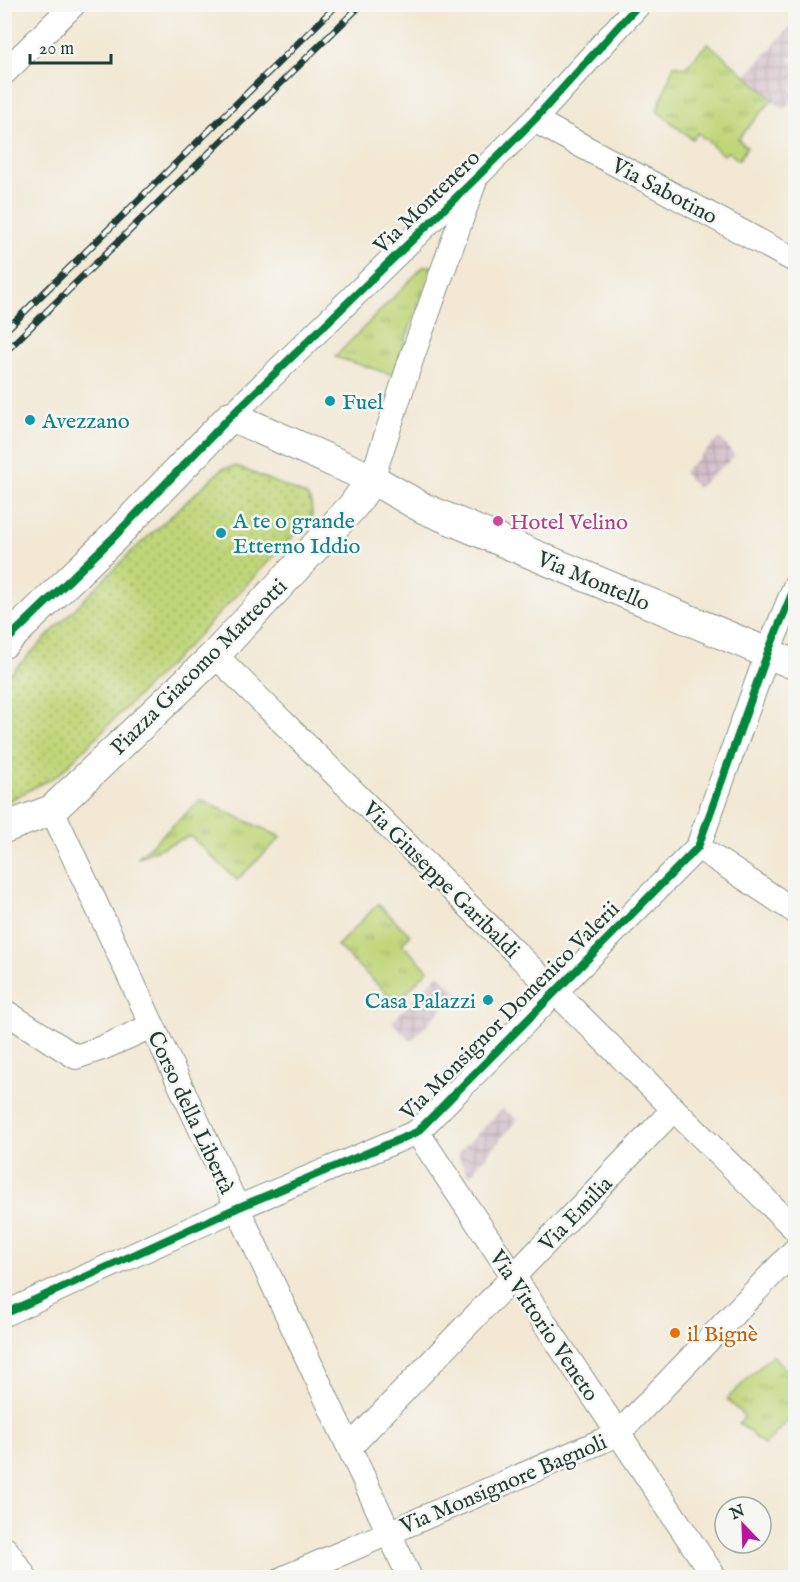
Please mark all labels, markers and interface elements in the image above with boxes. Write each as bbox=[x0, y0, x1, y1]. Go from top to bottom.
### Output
scale bar bbox=[30, 27, 111, 65]
text: 20 m bbox=[39, 38, 74, 61]
street label: Via Montenero bbox=[367, 144, 487, 261]
street label: Via Sabotino bbox=[605, 152, 722, 231]
place label: Fuel bbox=[342, 389, 383, 417]
marker: Fuel bbox=[323, 394, 337, 408]
place label: Avezzano bbox=[41, 408, 130, 436]
marker: Avezzano bbox=[23, 413, 37, 427]
place label: A te o grande Etterno Iddio bbox=[232, 508, 360, 561]
place label: Hotel Velino bbox=[510, 509, 628, 537]
marker: Hotel Velino bbox=[491, 514, 505, 528]
marker: A te o grande Etterno Iddio bbox=[214, 526, 228, 540]
street label: Via Montello bbox=[532, 545, 654, 618]
street label: Piazza Giacomo Matteotti bbox=[105, 573, 294, 762]
street label: Via Giuseppe Garibaldi bbox=[355, 795, 525, 965]
street label: Via Monsignor Domenico Valerii bbox=[394, 896, 626, 1128]
place label: Casa Palazzi bbox=[365, 988, 476, 1016]
marker: Casa Palazzi bbox=[481, 993, 495, 1007]
street label: Corso della Libertà bbox=[140, 1027, 240, 1199]
street label: Via Emilia bbox=[533, 1170, 620, 1259]
street label: Via Vittorio Veneto bbox=[482, 1244, 604, 1407]
place label: il Bignè bbox=[687, 1321, 758, 1349]
marker: il Bignè bbox=[668, 1326, 682, 1340]
street label: Via Monsignore Bagnoli bbox=[395, 1429, 612, 1541]
north arrow bbox=[713, 1495, 773, 1555]
text: N bbox=[727, 1501, 748, 1525]

